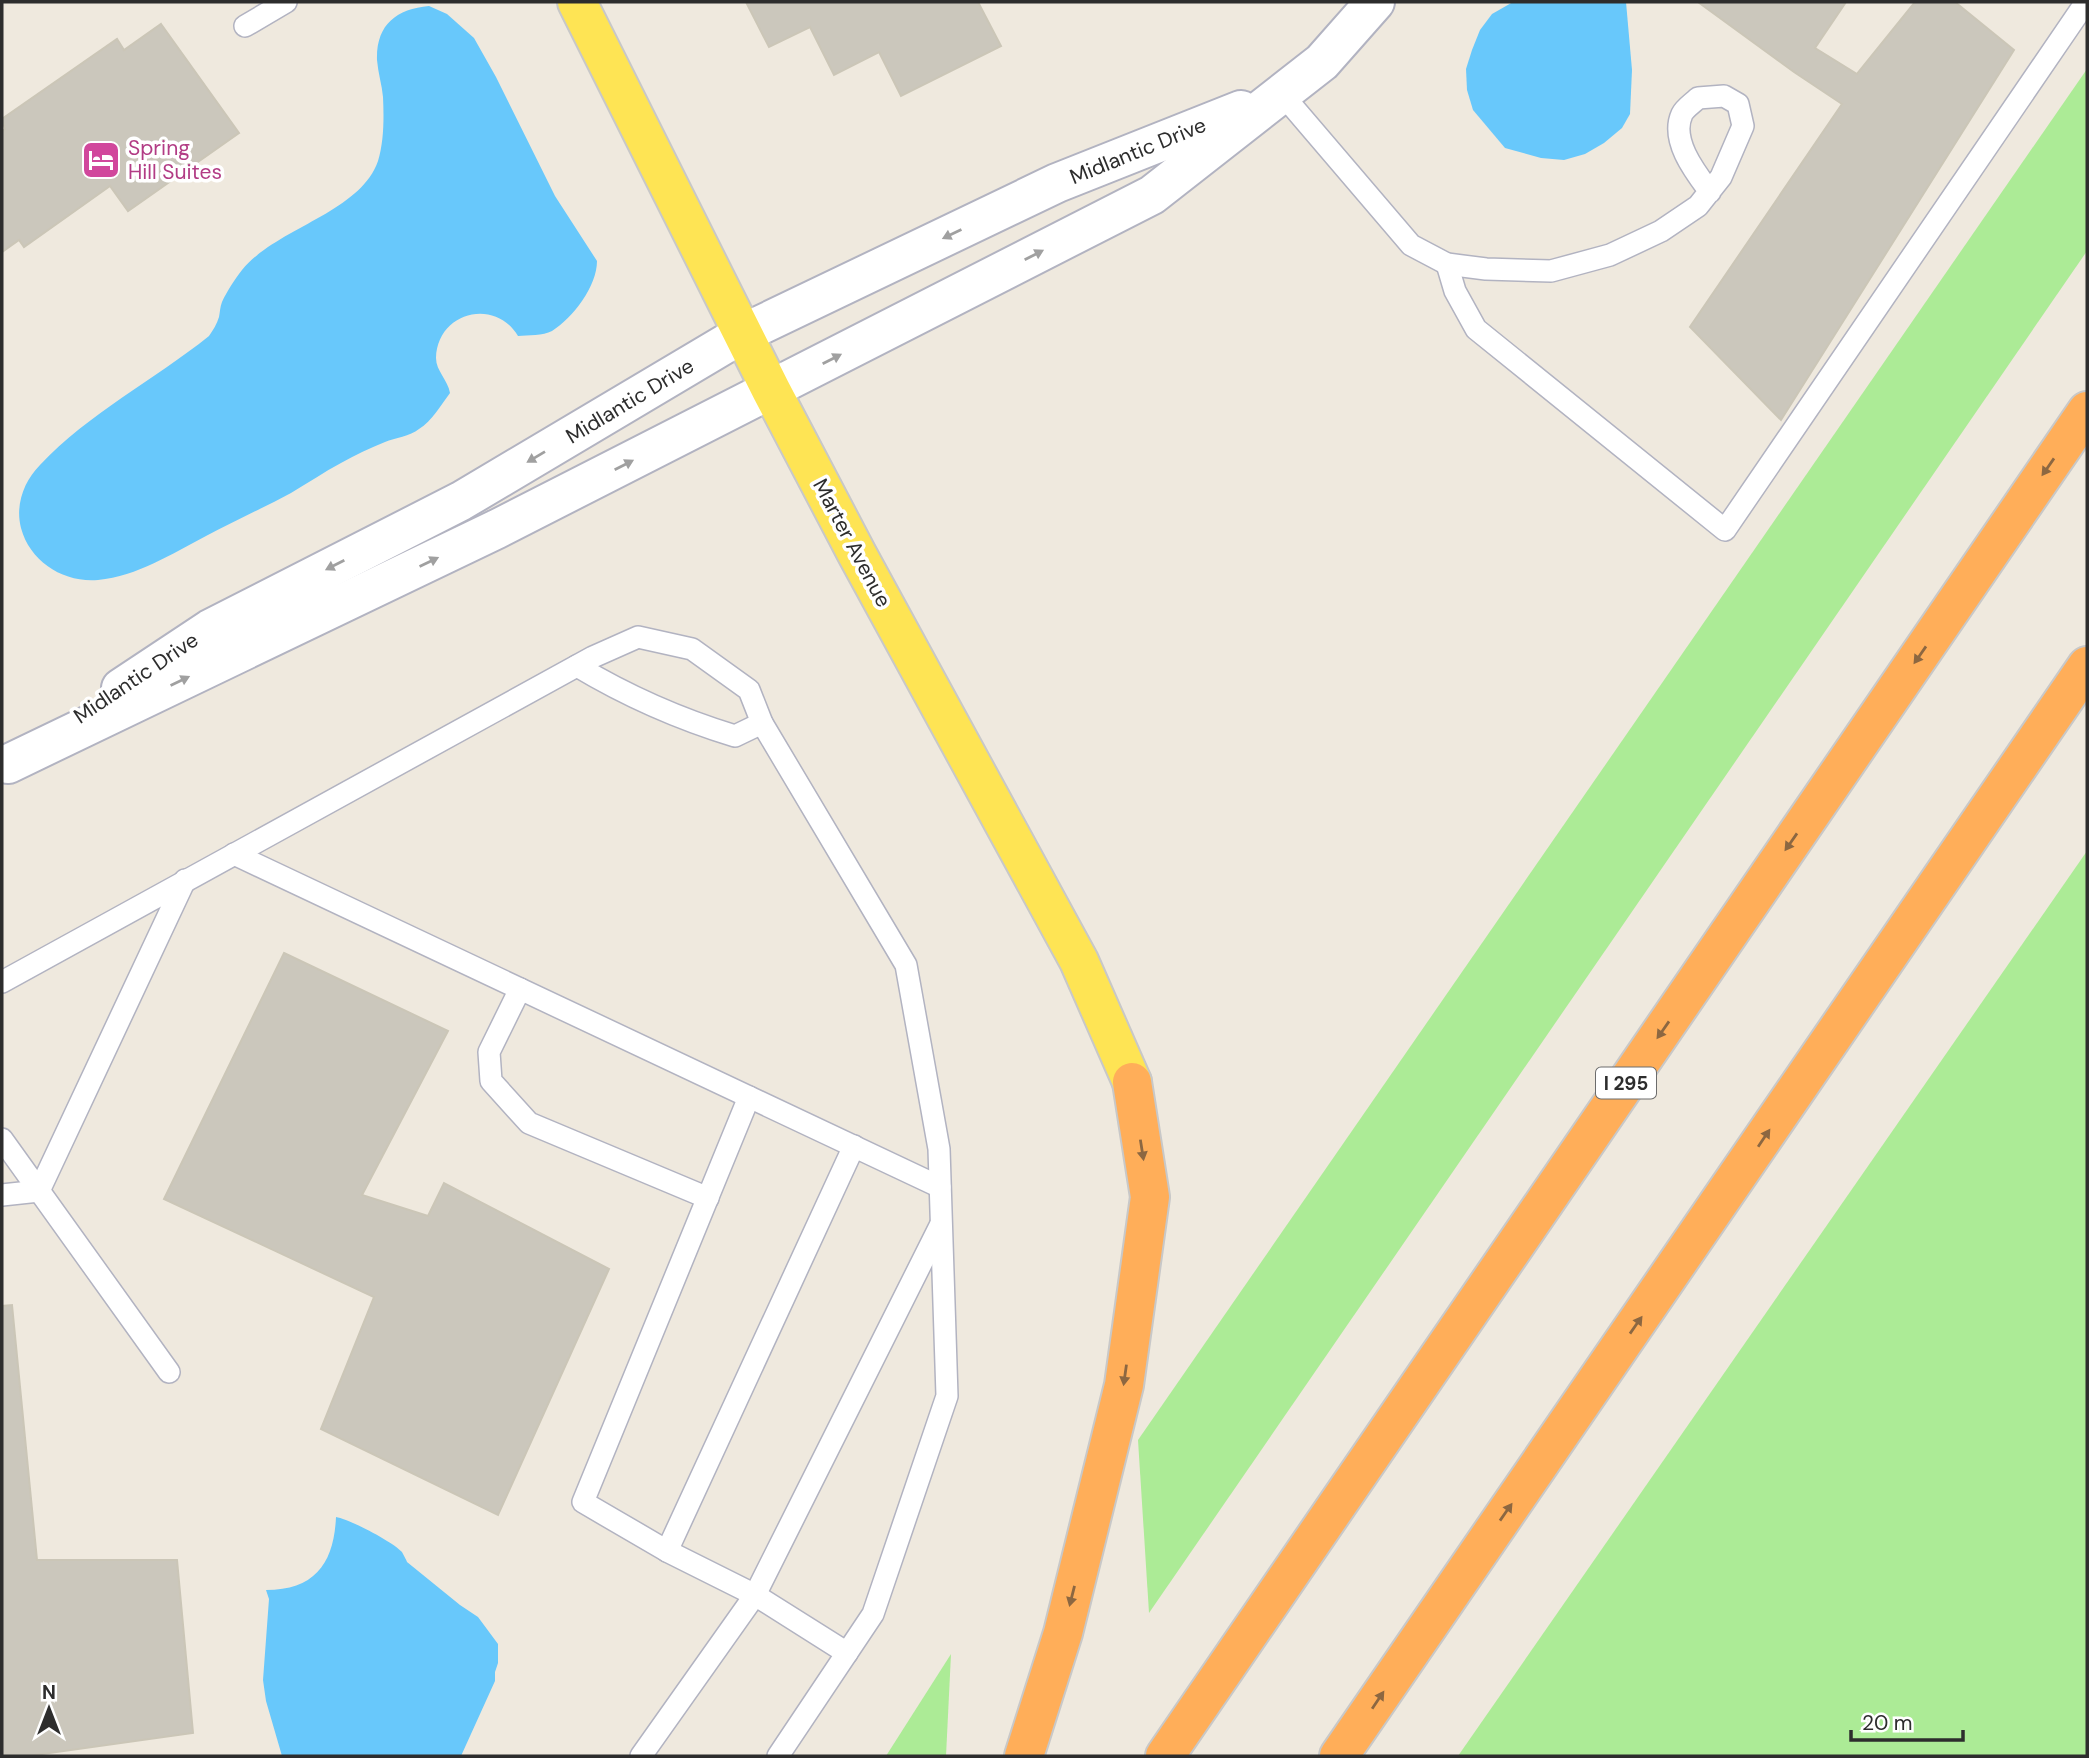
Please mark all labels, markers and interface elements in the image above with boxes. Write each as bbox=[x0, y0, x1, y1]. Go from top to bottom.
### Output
street label: Midlantic Drive bbox=[1066, 111, 1210, 191]
place label: Spring Hill Suites bbox=[128, 134, 222, 186]
hotel icon: Spring Hill Suites bbox=[80, 139, 122, 181]
one-way arrow bbox=[942, 228, 962, 240]
one-way arrow bbox=[1024, 250, 1044, 261]
street label: Midlantic Drive bbox=[561, 352, 699, 450]
one-way arrow bbox=[822, 354, 842, 366]
one-way arrow bbox=[526, 451, 545, 463]
one-way arrow bbox=[2041, 458, 2055, 476]
one-way arrow bbox=[614, 459, 634, 470]
street label: Marter Avenue bbox=[806, 474, 898, 612]
one-way arrow bbox=[419, 556, 439, 567]
one-way arrow bbox=[326, 559, 345, 571]
street label: Midlantic Drive bbox=[68, 626, 204, 730]
one-way arrow bbox=[1913, 646, 1927, 664]
one-way arrow bbox=[170, 676, 190, 687]
one-way arrow bbox=[1784, 832, 1797, 852]
one-way arrow bbox=[1656, 1021, 1670, 1039]
road number: I 295 bbox=[1596, 1068, 1656, 1098]
one-way arrow bbox=[1758, 1128, 1771, 1147]
one-way arrow bbox=[1137, 1139, 1148, 1161]
one-way arrow bbox=[1629, 1316, 1643, 1334]
one-way arrow bbox=[1119, 1364, 1130, 1386]
one-way arrow bbox=[1499, 1503, 1513, 1521]
one-way arrow bbox=[1066, 1585, 1077, 1607]
north arrow bbox=[14, 1674, 84, 1744]
text: N bbox=[42, 1680, 56, 1705]
one-way arrow bbox=[1371, 1690, 1384, 1710]
scale bar bbox=[1851, 1698, 1963, 1742]
text: 20 m bbox=[1862, 1709, 1913, 1737]

